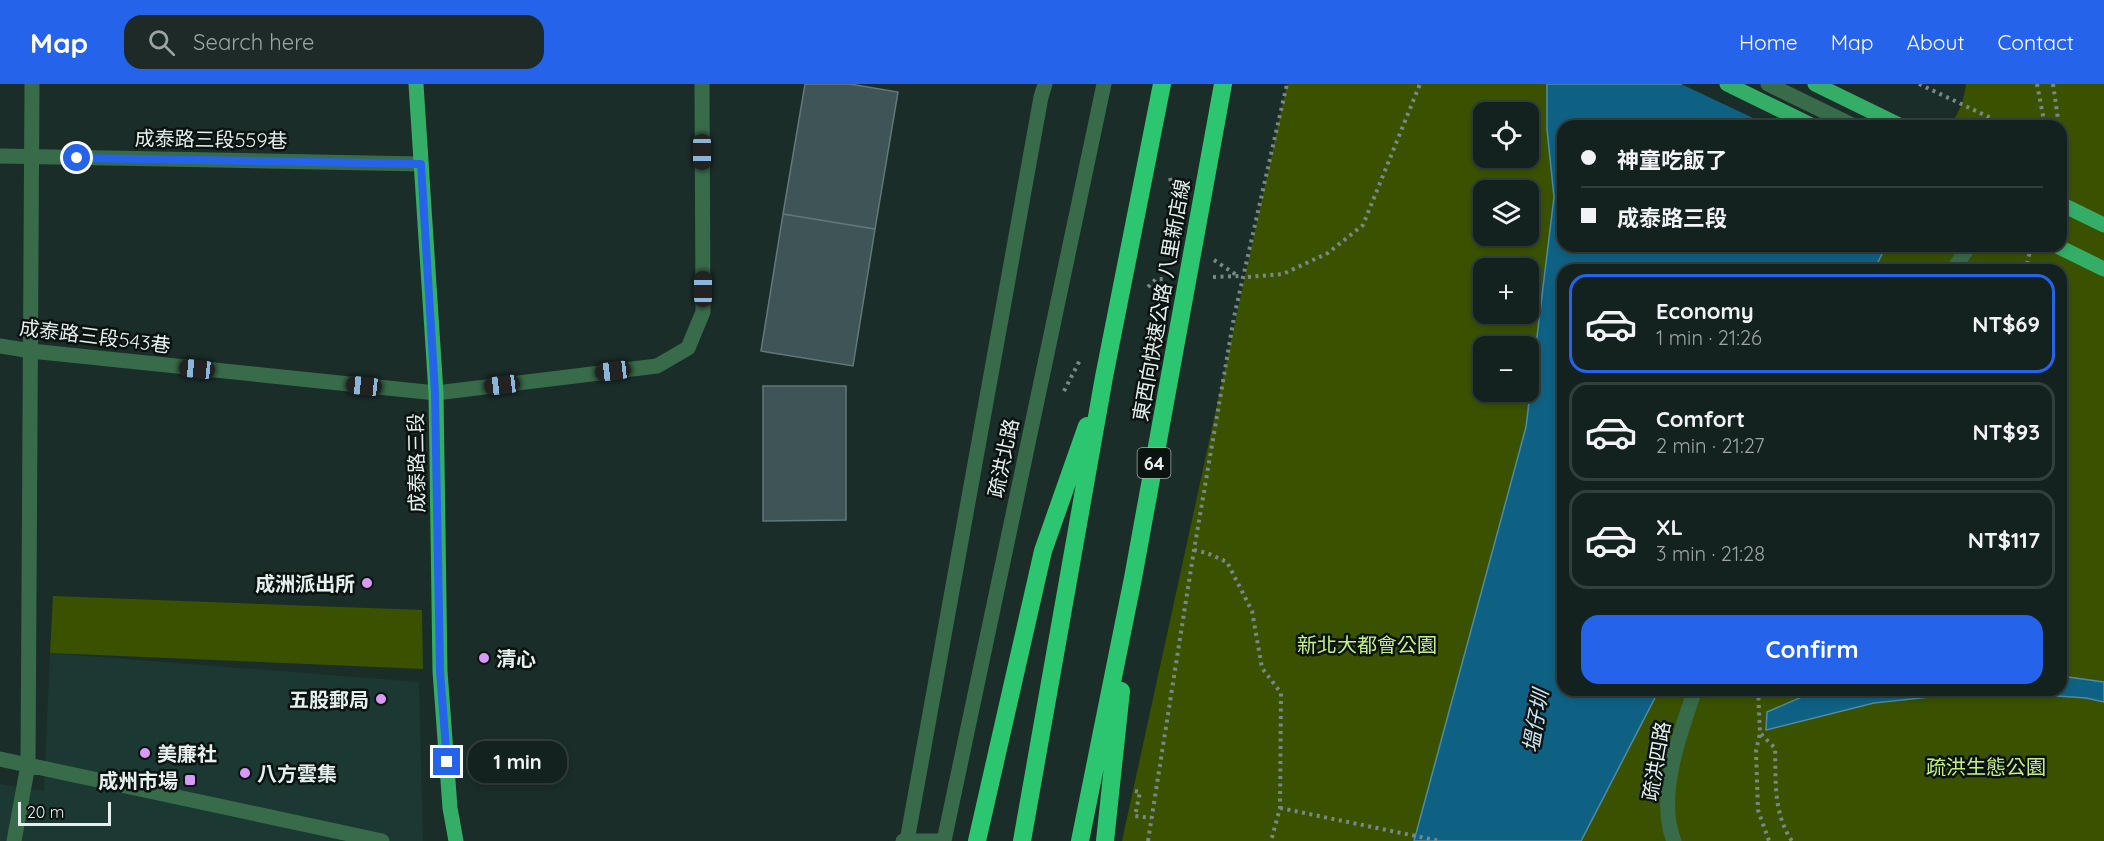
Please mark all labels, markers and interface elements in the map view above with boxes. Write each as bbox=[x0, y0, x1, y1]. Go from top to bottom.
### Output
search box bbox=[124, 15, 544, 69]
text: Map bbox=[30, 25, 88, 60]
icon: search bbox=[145, 26, 178, 59]
text: Search here bbox=[193, 28, 315, 56]
text: Home bbox=[1739, 29, 1798, 55]
text: Map bbox=[1831, 29, 1874, 55]
text: About bbox=[1907, 29, 1965, 55]
text: Contact bbox=[1998, 29, 2074, 55]
map controls bbox=[1473, 102, 1539, 402]
button: locate bbox=[1473, 102, 1539, 168]
street label: 成泰路三段559巷 bbox=[134, 125, 288, 153]
car bbox=[693, 134, 711, 170]
route start bbox=[63, 144, 90, 171]
text: 神童吃飯了 bbox=[1617, 146, 1727, 174]
street label: 東西向快速公路 八里新店線 bbox=[1127, 177, 1195, 423]
button: layers bbox=[1473, 180, 1539, 246]
text: 成泰路三段 bbox=[1617, 204, 1727, 232]
button: + bbox=[1473, 258, 1539, 324]
car bbox=[694, 271, 712, 307]
icon: car bbox=[1584, 297, 1638, 351]
text: Economy bbox=[1656, 297, 1754, 325]
text: NT$69 bbox=[1972, 310, 2040, 338]
street label: 成泰路三段543巷 bbox=[18, 314, 172, 358]
text: 1 min · 21:26 bbox=[1656, 325, 1762, 350]
button: − bbox=[1473, 336, 1539, 402]
car bbox=[178, 358, 216, 380]
car bbox=[594, 360, 632, 382]
car bbox=[483, 374, 521, 396]
car bbox=[345, 375, 383, 397]
icon: car bbox=[1584, 405, 1638, 459]
text: Comfort bbox=[1656, 405, 1745, 433]
street label: 成泰路三段 bbox=[403, 413, 429, 513]
street label: 疏洪北路 bbox=[982, 416, 1024, 500]
text: NT$93 bbox=[1973, 418, 2040, 446]
text: 2 min · 21:27 bbox=[1656, 433, 1765, 458]
road number: 64 bbox=[1138, 448, 1170, 478]
icon: car bbox=[1584, 513, 1638, 567]
text: XL bbox=[1656, 513, 1683, 541]
text: NT$117 bbox=[1968, 526, 2040, 554]
text: 3 min · 21:28 bbox=[1656, 541, 1765, 566]
place label: 成洲派出所 bbox=[255, 571, 355, 596]
marker: 成洲派出所 bbox=[360, 576, 374, 590]
button: Confirm bbox=[1581, 615, 2043, 684]
park label: 新北大都會公園 bbox=[1297, 632, 1437, 657]
place label: 清心 bbox=[496, 646, 536, 671]
marker: 清心 bbox=[477, 651, 491, 665]
water label: 塭仔圳 bbox=[1517, 685, 1554, 754]
place label: 五股郵局 bbox=[289, 687, 369, 712]
marker: 五股郵局 bbox=[374, 692, 388, 706]
street label: 疏洪四路 bbox=[1637, 719, 1675, 803]
place label: 美廉社 bbox=[157, 741, 217, 766]
callout: 1 min bbox=[468, 741, 567, 783]
marker: 美廉社 bbox=[138, 746, 152, 760]
route end bbox=[433, 748, 460, 775]
text: 1 min bbox=[493, 749, 542, 774]
park label: 疏洪生態公園 bbox=[1926, 754, 2046, 779]
place label: 八方雲集 bbox=[257, 761, 337, 786]
marker: 八方雲集 bbox=[238, 766, 252, 780]
place label: 成州市場 bbox=[98, 768, 178, 793]
marker: 成州市場 bbox=[183, 773, 197, 787]
scale bar bbox=[18, 799, 111, 826]
text: 20 m bbox=[27, 802, 64, 822]

